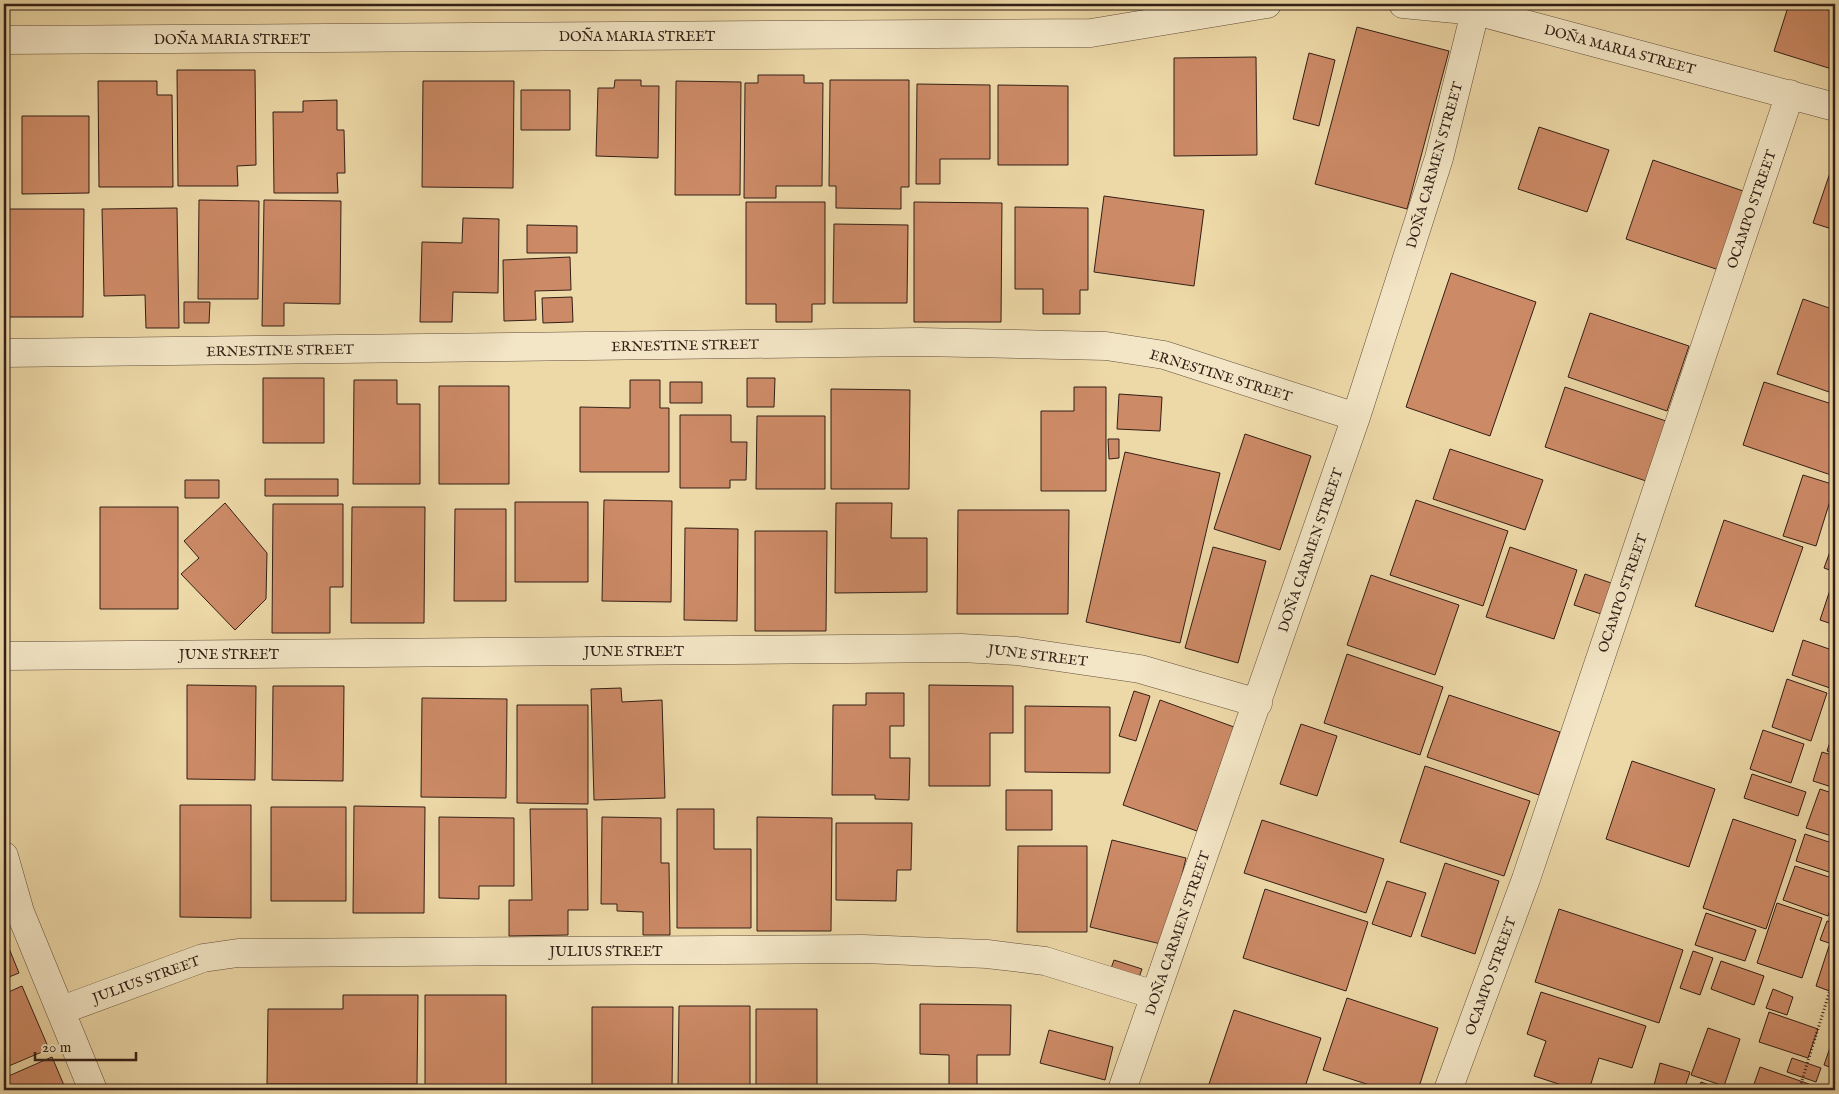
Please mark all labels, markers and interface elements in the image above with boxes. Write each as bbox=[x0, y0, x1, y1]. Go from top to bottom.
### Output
street label: DOÑA MARIA STREET bbox=[1542, 20, 1699, 79]
street label: DOÑA MARIA STREET bbox=[559, 27, 716, 46]
street label: DOÑA MARIA STREET bbox=[154, 30, 311, 49]
street label: DOÑA CARMEN STREET bbox=[1402, 79, 1468, 251]
street label: OCAMPO STREET bbox=[1723, 147, 1781, 271]
street label: ERNESTINE STREET bbox=[611, 336, 760, 356]
street label: ERNESTINE STREET bbox=[206, 341, 355, 361]
street label: ERNESTINE STREET bbox=[1147, 346, 1295, 406]
street label: DOÑA CARMEN STREET bbox=[1273, 465, 1348, 635]
street label: OCAMPO STREET bbox=[1594, 531, 1652, 655]
street label: JUNE STREET bbox=[985, 641, 1089, 671]
street label: JUNE STREET bbox=[582, 643, 685, 661]
street label: JUNE STREET bbox=[177, 646, 280, 664]
street label: DOÑA CARMEN STREET bbox=[1140, 848, 1215, 1018]
street label: OCAMPO STREET bbox=[1461, 914, 1521, 1038]
street label: JULIUS STREET bbox=[547, 943, 663, 961]
street label: JULIUS STREET bbox=[88, 952, 203, 1008]
scale bar bbox=[35, 1029, 136, 1061]
text: 20 m bbox=[42, 1038, 72, 1057]

